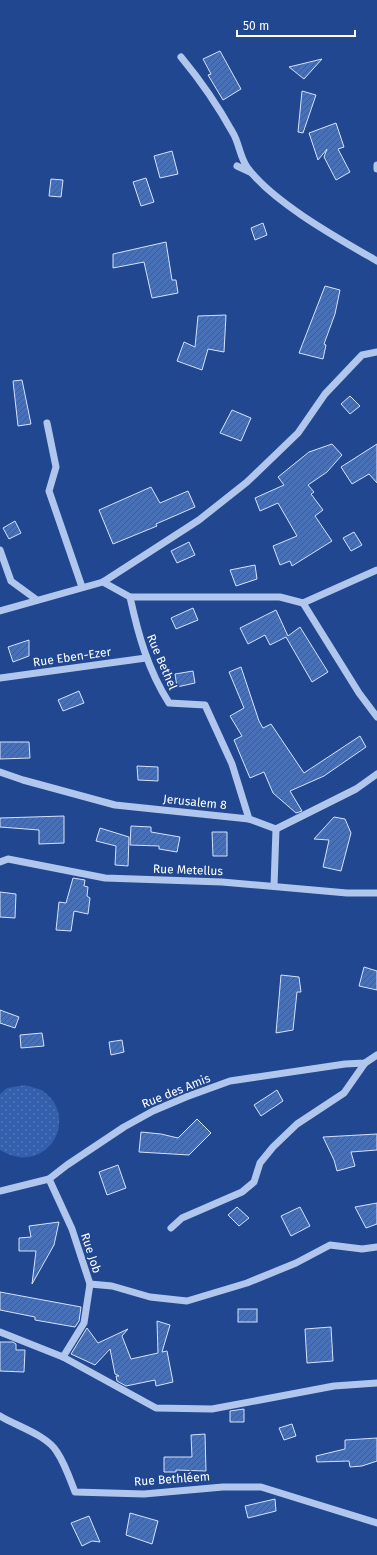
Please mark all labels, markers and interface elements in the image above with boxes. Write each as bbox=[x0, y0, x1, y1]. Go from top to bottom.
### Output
scale bar bbox=[237, 12, 355, 38]
text: 50 m bbox=[243, 19, 269, 33]
street label: Rue Bethel bbox=[144, 632, 180, 692]
street label: Rue Eben-Ezer bbox=[32, 645, 112, 669]
street label: Jerusalem 8 bbox=[163, 792, 228, 812]
street label: Rue Metellus bbox=[153, 862, 224, 878]
street label: Rue des Amis bbox=[140, 1071, 213, 1111]
street label: Rue Job bbox=[78, 1231, 104, 1275]
street label: Rue Bethléem bbox=[134, 1469, 210, 1489]

